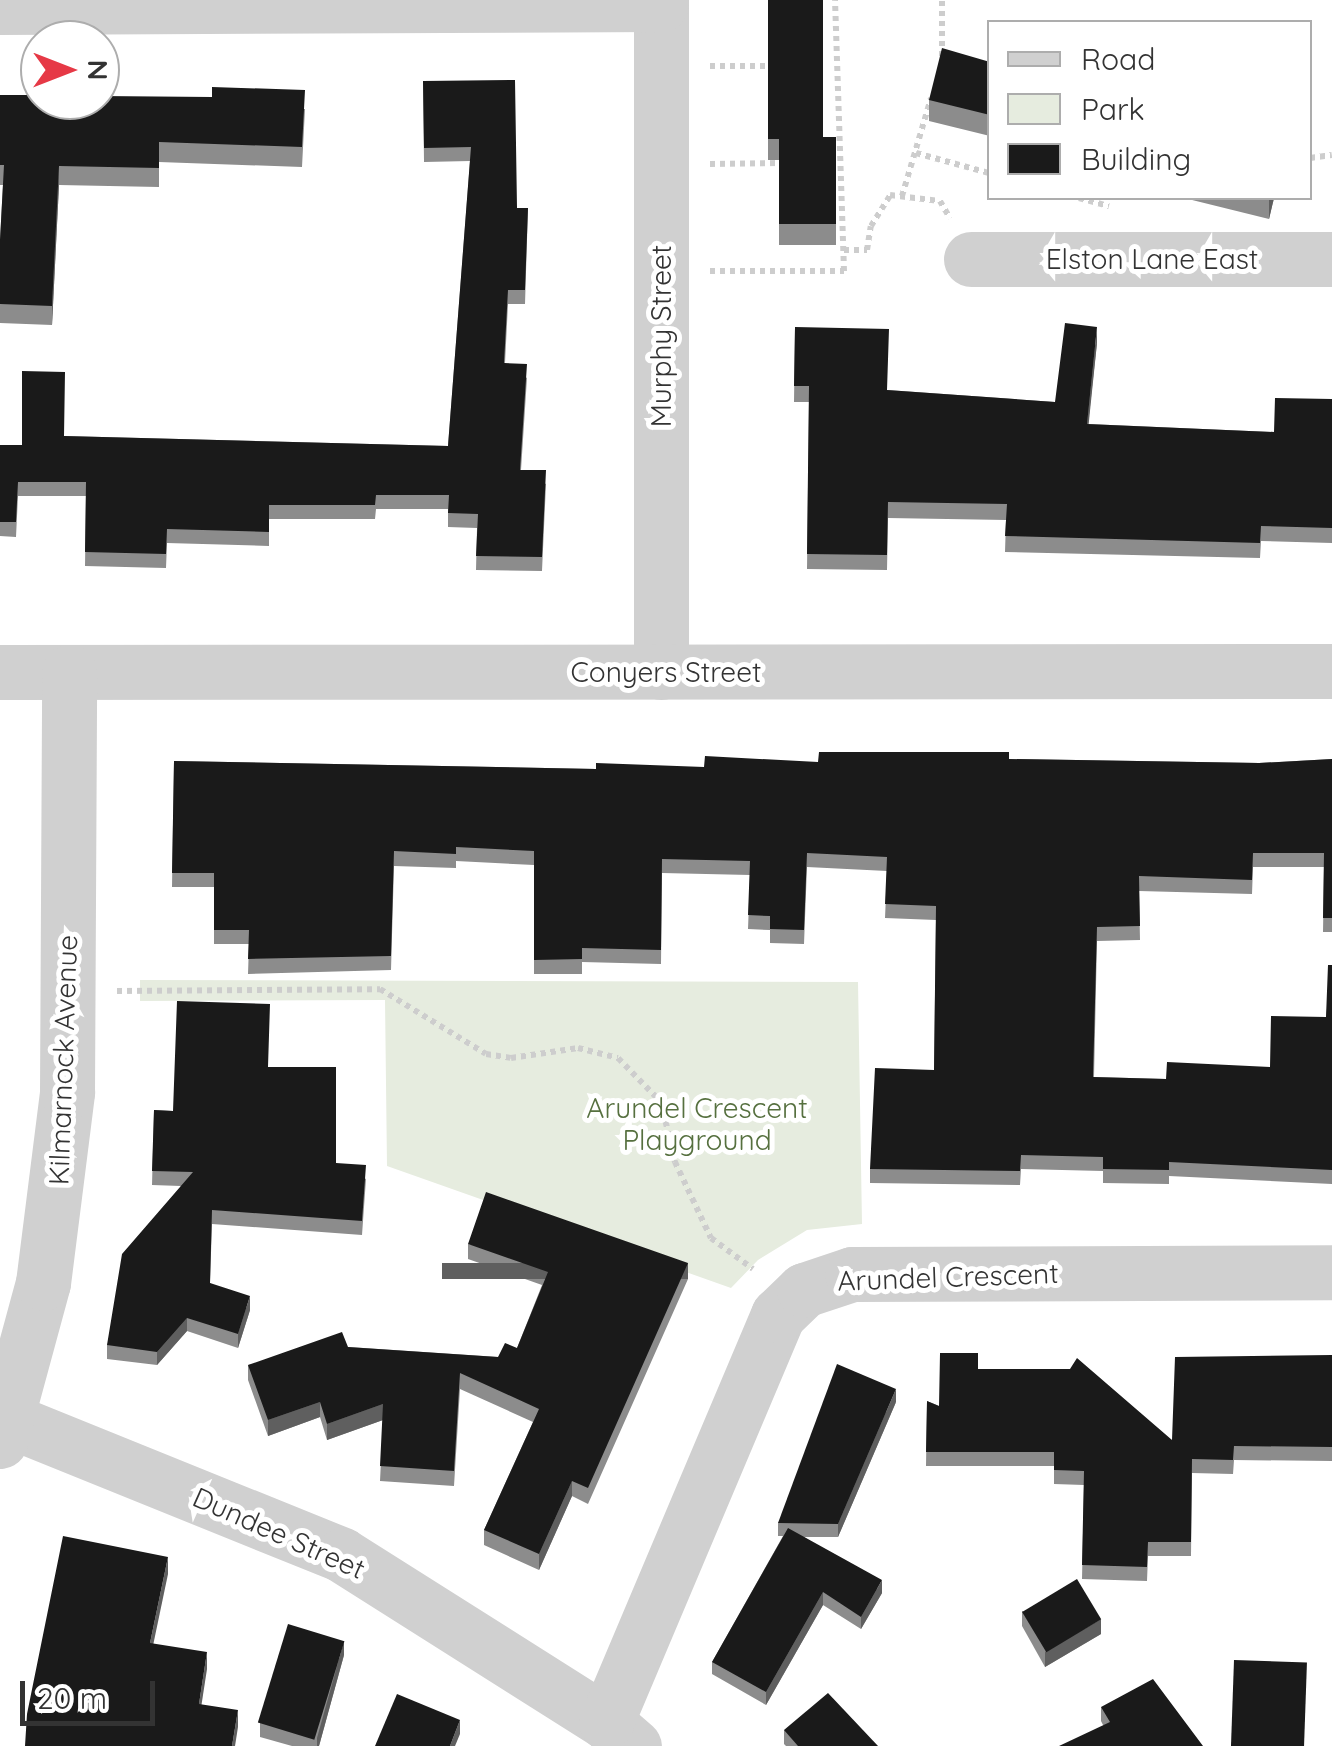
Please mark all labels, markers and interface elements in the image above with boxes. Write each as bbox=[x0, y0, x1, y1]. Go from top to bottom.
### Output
north arrow bbox=[20, 20, 120, 120]
legend bbox=[987, 20, 1312, 200]
text: Road bbox=[1081, 40, 1155, 78]
text: N bbox=[81, 60, 116, 80]
text: Park bbox=[1081, 90, 1145, 128]
text: Building bbox=[1081, 140, 1191, 178]
street label: Elston Lane East bbox=[1046, 242, 1258, 276]
street label: Murphy Street bbox=[644, 245, 678, 427]
street label: Conyers Street bbox=[571, 655, 761, 689]
street label: Kilmarnock Avenue bbox=[42, 934, 84, 1186]
park label: Arundel Crescent Playground bbox=[586, 1091, 808, 1157]
street label: Arundel Crescent bbox=[837, 1256, 1059, 1298]
street label: Dundee Street bbox=[188, 1480, 370, 1586]
scale bar bbox=[25, 1661, 160, 1723]
text: 20 m bbox=[37, 1679, 107, 1717]

